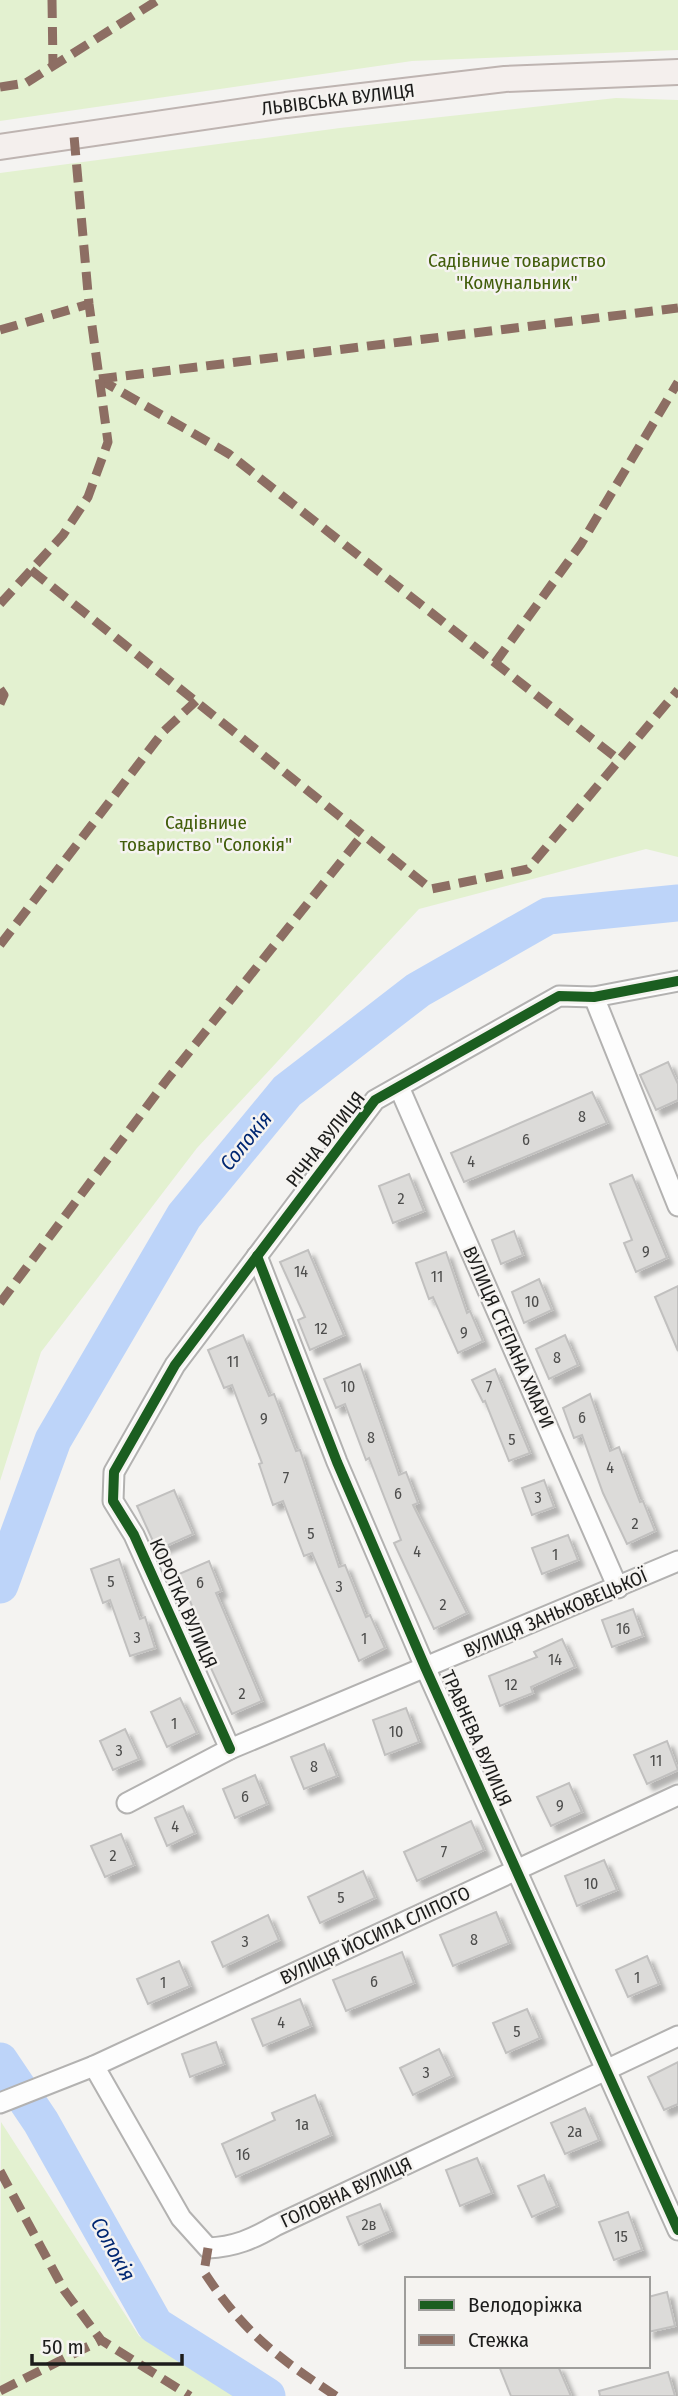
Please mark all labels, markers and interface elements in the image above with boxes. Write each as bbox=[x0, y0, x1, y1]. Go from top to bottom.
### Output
street label: ЛЬВІВСЬКА ВУЛИЦЯ bbox=[260, 79, 416, 120]
park label: Садівниче товариство "Комунальник" bbox=[428, 249, 606, 294]
park label: Садівниче товариство "Солокія" bbox=[120, 811, 292, 856]
street label: РІЧНА ВУЛИЦЯ bbox=[281, 1087, 370, 1192]
water label: Солокія bbox=[214, 1106, 278, 1176]
house number: 8 bbox=[578, 1107, 586, 1126]
house number: 6 bbox=[522, 1130, 530, 1149]
house number: 4 bbox=[467, 1152, 475, 1171]
house number: 2 bbox=[397, 1189, 405, 1208]
house number: 9 bbox=[642, 1242, 650, 1261]
street label: ВУЛИЦЯ СТЕПАНА ХМАРИ bbox=[458, 1243, 559, 1432]
house number: 14 bbox=[294, 1262, 308, 1281]
house number: 11 bbox=[431, 1267, 443, 1286]
house number: 10 bbox=[525, 1292, 539, 1311]
house number: 12 bbox=[314, 1319, 328, 1338]
house number: 9 bbox=[460, 1323, 468, 1342]
house number: 8 bbox=[553, 1348, 561, 1367]
house number: 11 bbox=[227, 1352, 239, 1371]
house number: 10 bbox=[341, 1377, 355, 1396]
house number: 7 bbox=[486, 1377, 493, 1396]
house number: 6 bbox=[578, 1408, 586, 1427]
house number: 9 bbox=[260, 1409, 268, 1428]
house number: 8 bbox=[367, 1428, 375, 1447]
house number: 5 bbox=[508, 1430, 516, 1449]
house number: 4 bbox=[606, 1458, 614, 1477]
house number: 7 bbox=[283, 1468, 290, 1487]
house number: 6 bbox=[394, 1484, 402, 1503]
house number: 3 bbox=[534, 1488, 542, 1507]
house number: 2 bbox=[631, 1514, 639, 1533]
house number: 5 bbox=[307, 1524, 315, 1543]
street label: КОРОТКА ВУЛИЦЯ bbox=[145, 1535, 222, 1672]
house number: 4 bbox=[413, 1542, 421, 1561]
house number: 1 bbox=[552, 1545, 558, 1564]
street label: ВУЛИЦЯ ЗАНЬКОВЕЦЬКОЇ bbox=[460, 1564, 651, 1663]
house number: 5 bbox=[107, 1572, 115, 1591]
house number: 6 bbox=[196, 1573, 204, 1592]
house number: 3 bbox=[335, 1577, 343, 1596]
house number: 2 bbox=[439, 1595, 447, 1614]
house number: 16 bbox=[616, 1619, 630, 1638]
house number: 3 bbox=[133, 1628, 141, 1647]
house number: 1 bbox=[361, 1629, 367, 1648]
house number: 14 bbox=[548, 1650, 562, 1669]
street label: ТРАВНЕВА ВУЛИЦЯ bbox=[436, 1667, 517, 1810]
house number: 12 bbox=[504, 1675, 518, 1694]
house number: 2 bbox=[238, 1684, 246, 1703]
house number: 1 bbox=[171, 1714, 177, 1733]
house number: 10 bbox=[389, 1722, 403, 1741]
house number: 3 bbox=[115, 1741, 123, 1760]
house number: 11 bbox=[650, 1751, 662, 1770]
house number: 8 bbox=[310, 1757, 318, 1776]
house number: 6 bbox=[241, 1787, 249, 1806]
house number: 9 bbox=[556, 1796, 564, 1815]
house number: 4 bbox=[171, 1817, 179, 1836]
house number: 7 bbox=[441, 1842, 448, 1861]
house number: 2 bbox=[109, 1846, 117, 1865]
house number: 10 bbox=[584, 1874, 598, 1893]
street label: ВУЛИЦЯ ЙОСИПА СЛІПОГО bbox=[276, 1881, 474, 1990]
house number: 5 bbox=[337, 1888, 345, 1907]
house number: 8 bbox=[470, 1930, 478, 1949]
house number: 3 bbox=[241, 1932, 249, 1951]
house number: 1 bbox=[634, 1968, 640, 1987]
house number: 6 bbox=[370, 1972, 378, 1991]
house number: 1 bbox=[160, 1973, 166, 1992]
house number: 4 bbox=[277, 2013, 285, 2032]
house number: 5 bbox=[513, 2022, 521, 2041]
house number: 3 bbox=[422, 2063, 430, 2082]
house number: 1а bbox=[295, 2115, 309, 2134]
house number: 2а bbox=[568, 2122, 583, 2141]
house number: 1б bbox=[236, 2145, 250, 2164]
street label: ГОЛОВНА ВУЛИЦЯ bbox=[277, 2152, 415, 2233]
water label: Солокія bbox=[85, 2213, 141, 2285]
house number: 2в bbox=[361, 2215, 377, 2234]
house number: 15 bbox=[614, 2227, 628, 2246]
legend bbox=[405, 2277, 650, 2368]
text: Велодоріжка bbox=[468, 2292, 583, 2318]
scale bar bbox=[32, 2322, 182, 2366]
text: Стежка bbox=[468, 2327, 529, 2353]
text: 50 m bbox=[42, 2334, 84, 2360]

